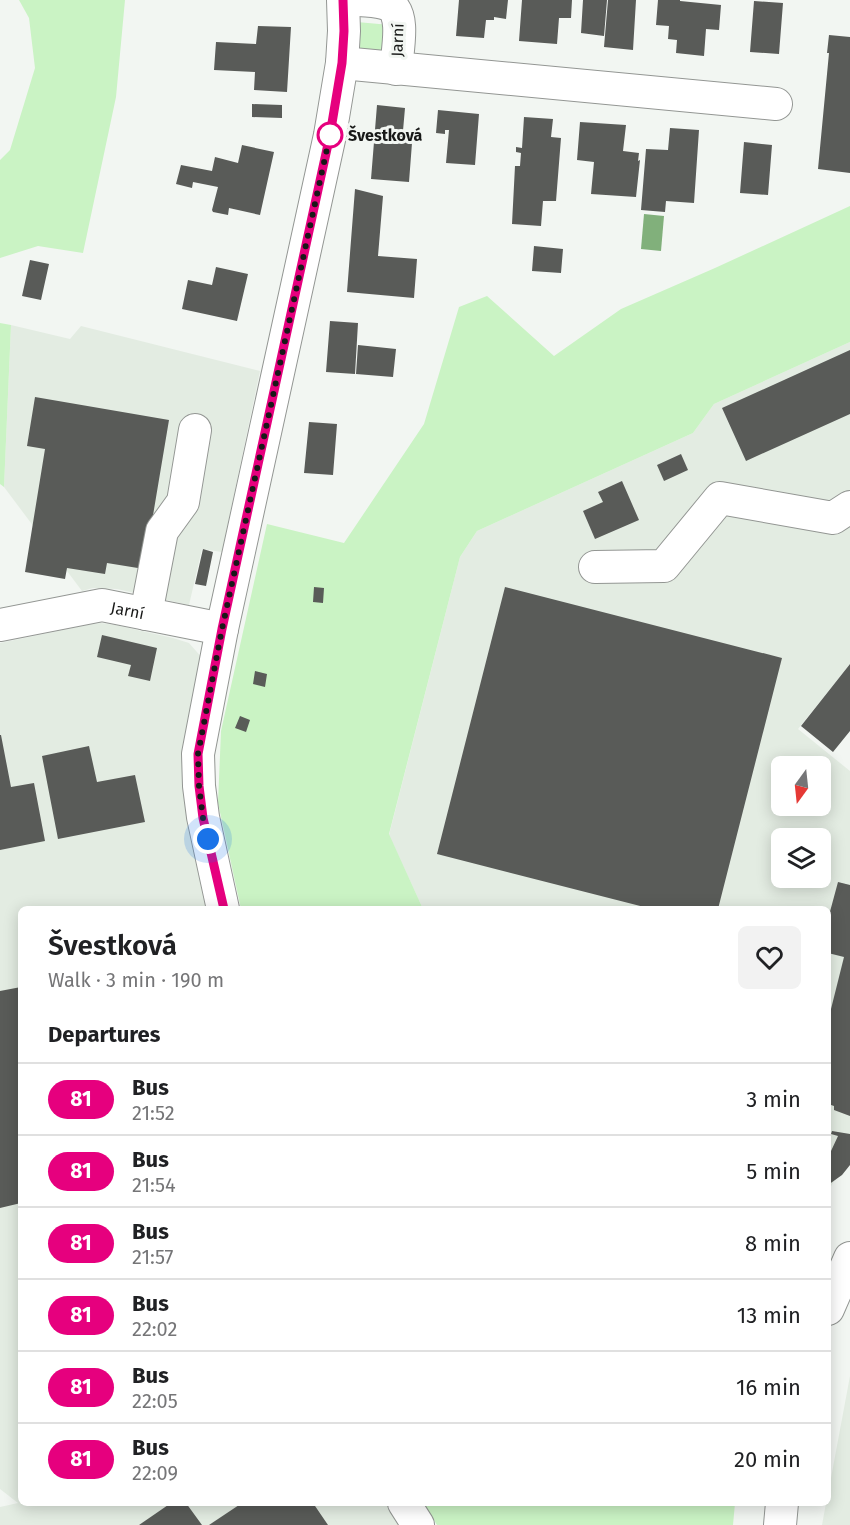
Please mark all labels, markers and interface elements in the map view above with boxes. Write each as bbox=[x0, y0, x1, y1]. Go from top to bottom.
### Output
street label: Jarní bbox=[387, 22, 408, 57]
marker: Švestková bbox=[317, 122, 343, 148]
place label: Švestková bbox=[348, 125, 423, 145]
street label: Jarní bbox=[109, 598, 146, 623]
north arrow bbox=[771, 756, 831, 816]
map controls bbox=[771, 756, 831, 888]
your location bbox=[193, 824, 223, 854]
button: layers bbox=[771, 828, 831, 888]
button: heart bbox=[738, 926, 801, 989]
text: Švestková bbox=[48, 929, 177, 962]
text: Walk · 3 min · 190 m bbox=[48, 968, 224, 992]
text: Departures bbox=[48, 1021, 160, 1048]
text: Bus bbox=[132, 1074, 169, 1101]
text: 81 bbox=[70, 1086, 92, 1112]
text: 3 min bbox=[746, 1086, 801, 1113]
text: 21:52 bbox=[132, 1101, 175, 1125]
text: Bus bbox=[132, 1146, 169, 1173]
text: 81 bbox=[70, 1158, 92, 1184]
text: 5 min bbox=[746, 1158, 801, 1185]
text: 21:54 bbox=[132, 1173, 176, 1197]
text: Bus bbox=[132, 1218, 169, 1245]
text: 81 bbox=[70, 1230, 92, 1256]
text: 8 min bbox=[745, 1230, 801, 1257]
text: 21:57 bbox=[132, 1245, 173, 1269]
text: Bus bbox=[132, 1290, 169, 1317]
text: 81 bbox=[70, 1302, 92, 1328]
text: 13 min bbox=[737, 1302, 801, 1329]
text: 22:02 bbox=[132, 1317, 177, 1341]
text: Bus bbox=[132, 1362, 169, 1389]
text: 81 bbox=[70, 1374, 92, 1400]
text: 16 min bbox=[736, 1374, 801, 1401]
text: 22:05 bbox=[132, 1389, 178, 1413]
text: Bus bbox=[132, 1434, 169, 1461]
text: 81 bbox=[70, 1446, 92, 1472]
text: 20 min bbox=[734, 1446, 801, 1473]
text: 22:09 bbox=[132, 1461, 178, 1485]

